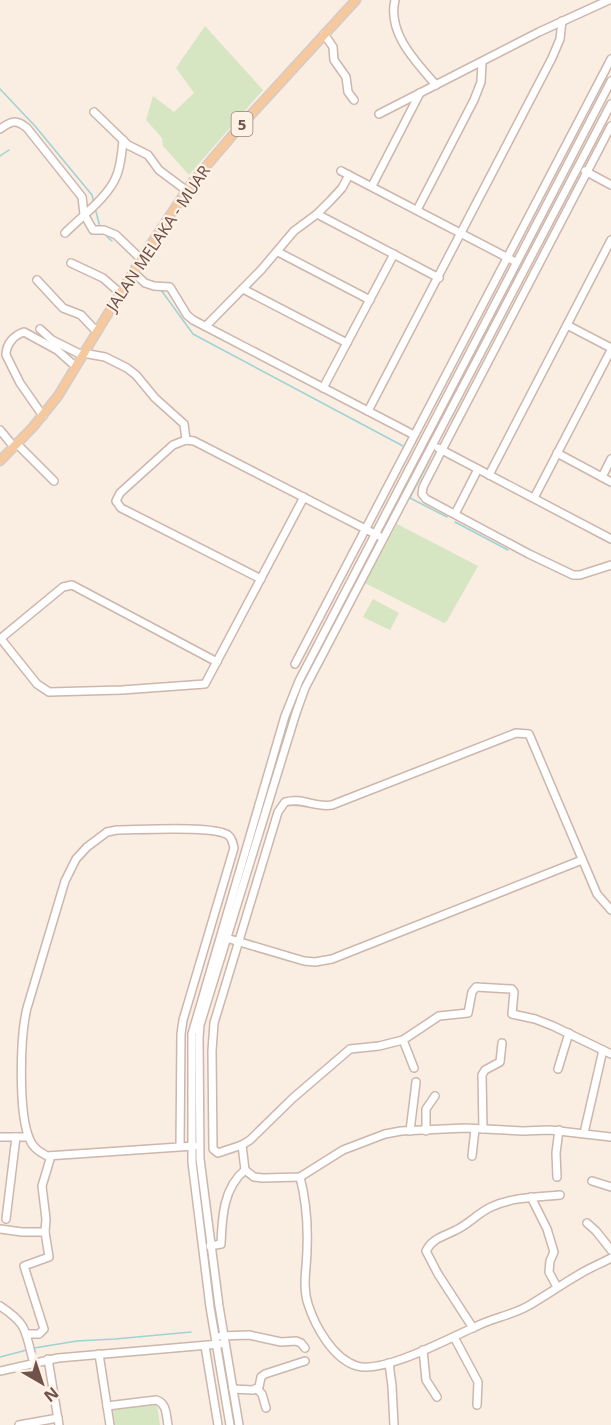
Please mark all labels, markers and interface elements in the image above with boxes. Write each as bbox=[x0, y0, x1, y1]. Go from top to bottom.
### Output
road number: 5 bbox=[232, 112, 252, 136]
street label: JALAN MELAKA - MUAR bbox=[100, 161, 215, 317]
north arrow bbox=[12, 1353, 72, 1413]
text: N bbox=[39, 1382, 63, 1407]

